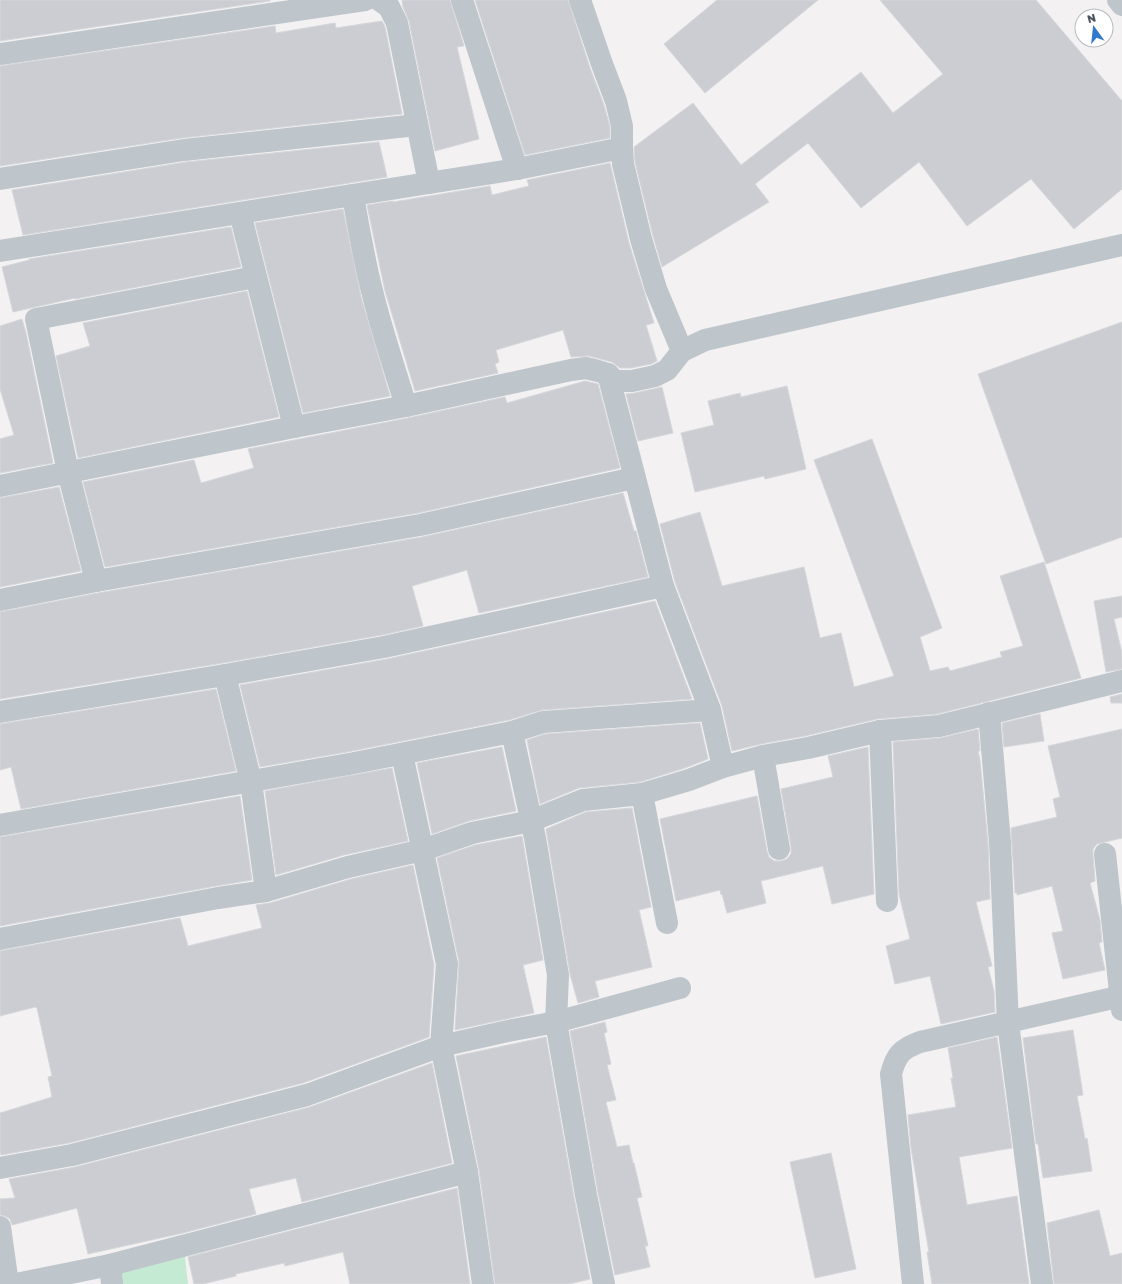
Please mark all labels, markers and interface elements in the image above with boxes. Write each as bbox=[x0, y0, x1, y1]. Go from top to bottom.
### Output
north arrow bbox=[1074, 8, 1114, 48]
text: N bbox=[1086, 10, 1097, 25]

